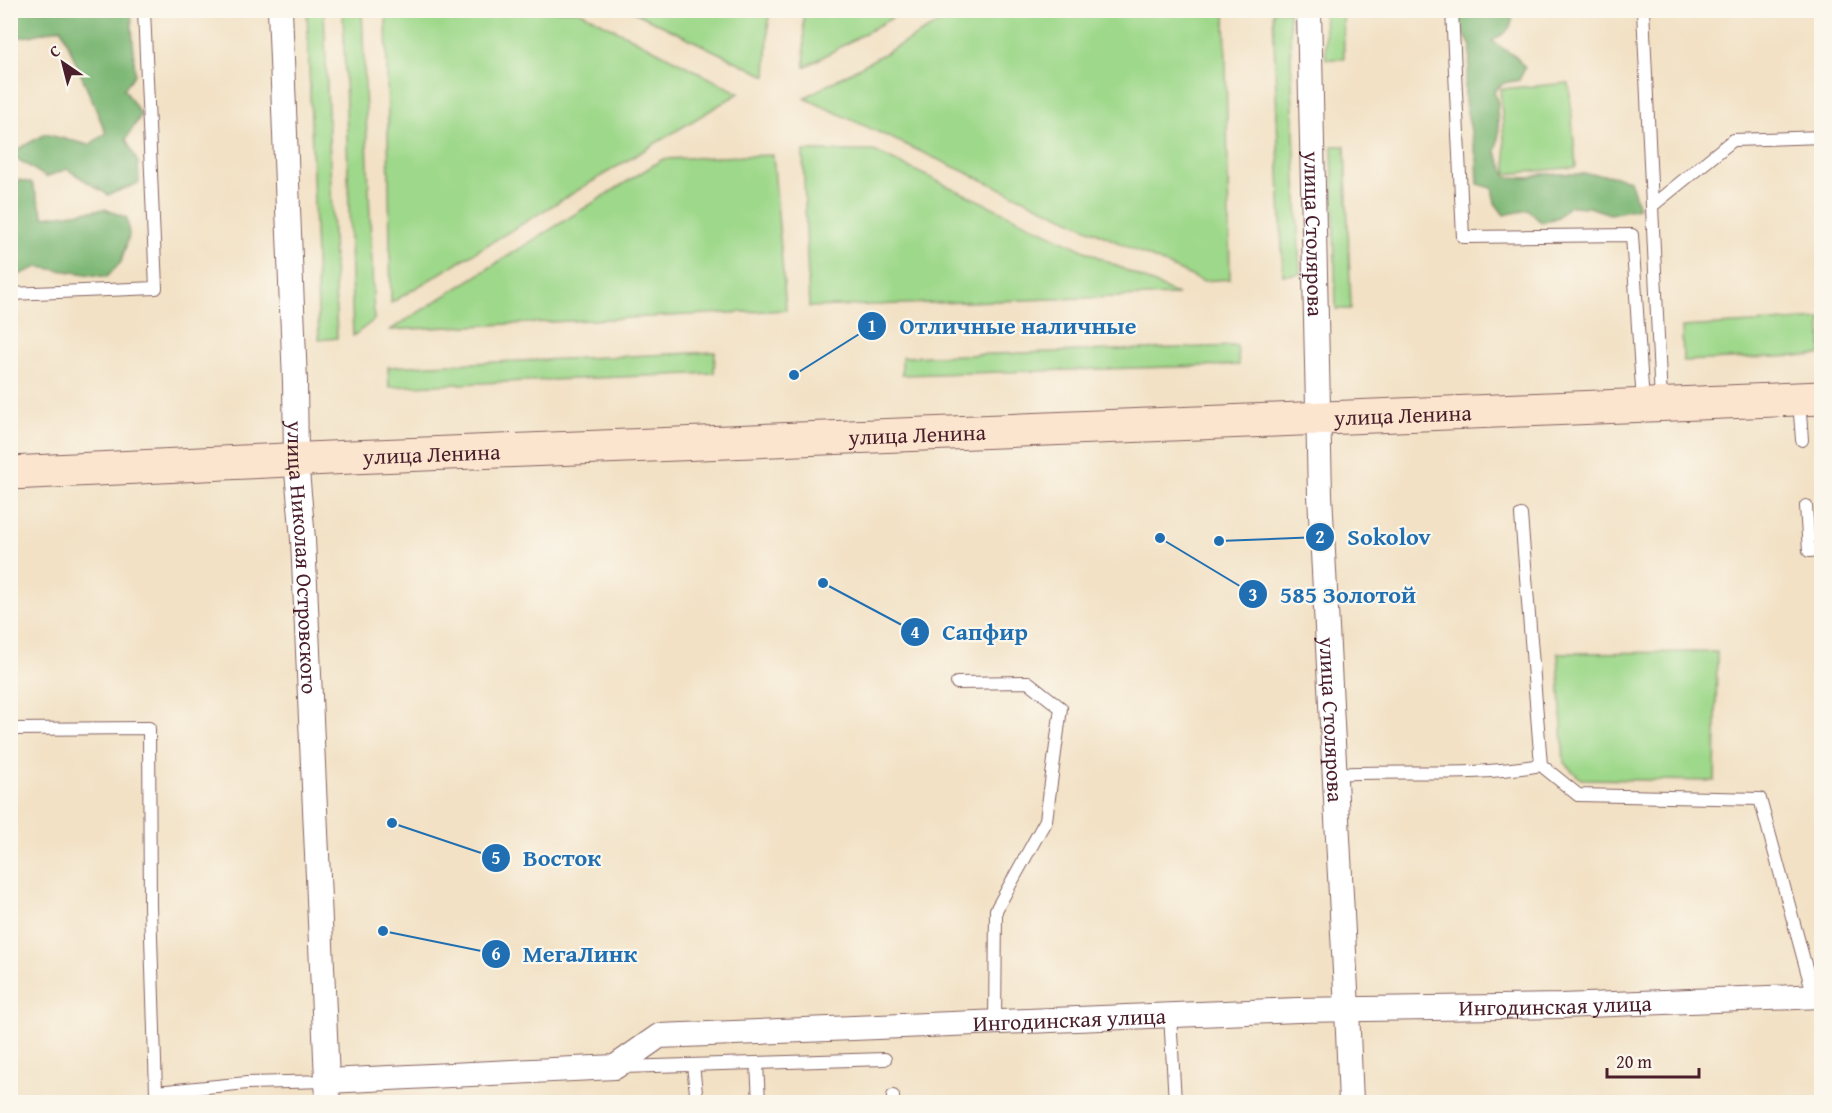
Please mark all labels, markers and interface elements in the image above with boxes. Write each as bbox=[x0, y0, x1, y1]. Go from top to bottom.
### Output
north arrow bbox=[33, 33, 93, 93]
text: С bbox=[44, 38, 65, 63]
street label: улица Столярова bbox=[1296, 150, 1332, 318]
callout: Отличные наличные bbox=[857, 305, 1148, 347]
text: Отличные наличные bbox=[900, 308, 1137, 343]
text: 1 bbox=[867, 312, 877, 339]
street label: улица Ленина bbox=[1332, 396, 1473, 434]
street label: улица Ленина bbox=[847, 416, 987, 453]
street label: улица Николая Островского bbox=[279, 419, 326, 695]
street label: улица Ленина bbox=[361, 435, 502, 473]
callout: Sokolov bbox=[1305, 516, 1443, 558]
text: Sokolov bbox=[1347, 519, 1431, 554]
text: 2 bbox=[1315, 523, 1325, 550]
callout: 585 Золотой bbox=[1238, 573, 1428, 615]
text: 585 Золотой bbox=[1280, 577, 1416, 612]
text: 3 bbox=[1248, 581, 1258, 608]
callout: Сапфир bbox=[900, 611, 1040, 653]
text: Сапфир bbox=[942, 614, 1028, 649]
text: 4 bbox=[910, 618, 920, 645]
street label: улица Столярова bbox=[1311, 635, 1352, 804]
callout: Восток bbox=[481, 837, 613, 879]
text: Восток bbox=[523, 840, 601, 875]
text: 5 bbox=[491, 844, 501, 871]
callout: МегаЛинк bbox=[481, 933, 649, 975]
text: МегаЛинк bbox=[523, 936, 638, 971]
text: 6 bbox=[491, 940, 501, 967]
street label: Ингодинская улица bbox=[1458, 987, 1653, 1024]
street label: Ингодинская улица bbox=[972, 999, 1167, 1039]
scale bar bbox=[1607, 1041, 1698, 1079]
text: 20 m bbox=[1616, 1048, 1652, 1075]

